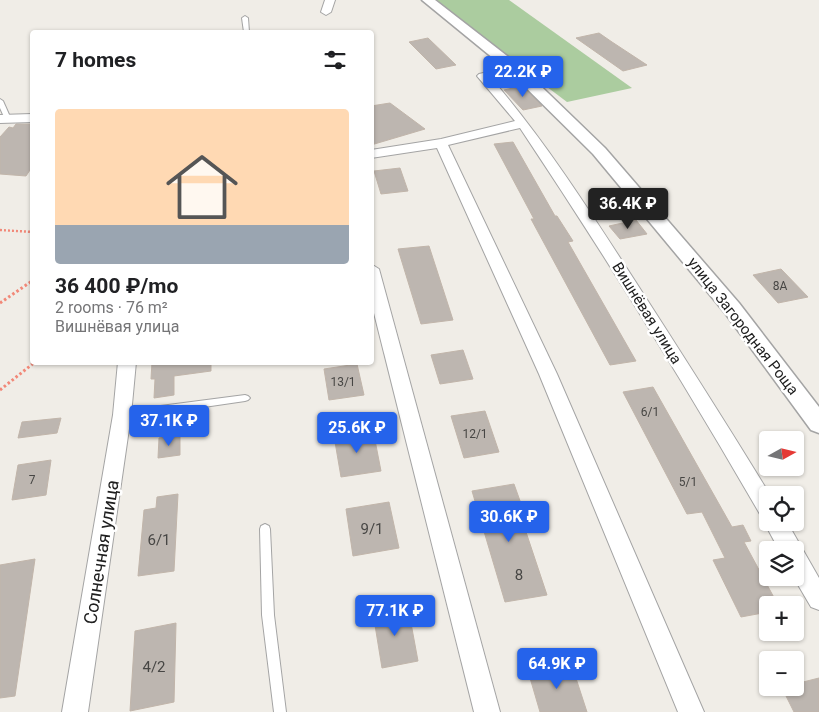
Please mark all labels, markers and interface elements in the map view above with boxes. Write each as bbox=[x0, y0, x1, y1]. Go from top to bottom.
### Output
icon: filters bbox=[321, 46, 349, 74]
text: 7 homes bbox=[55, 48, 136, 72]
pin: 22.2K ₽ bbox=[477, 56, 569, 98]
text: 22.2K ₽ bbox=[494, 62, 552, 81]
icon: home bbox=[157, 142, 247, 232]
pin: 36.4K ₽ bbox=[582, 188, 674, 230]
text: 36.4K ₽ bbox=[599, 194, 657, 213]
street label: улица Загородная Роща bbox=[684, 254, 802, 398]
street label: Вишнёвая улица bbox=[608, 259, 686, 367]
text: 36 400 ₽/mo bbox=[55, 274, 178, 298]
house number: 8А bbox=[773, 279, 787, 293]
text: 2 rooms · 76 m² bbox=[55, 298, 168, 317]
text: Вишнёвая улица bbox=[55, 317, 179, 336]
house number: 13/1 bbox=[330, 375, 356, 389]
pin: 37.1K ₽ bbox=[123, 404, 215, 447]
house number: 6/1 bbox=[641, 405, 659, 419]
text: 37.1K ₽ bbox=[140, 411, 198, 430]
pin: 25.6K ₽ bbox=[311, 412, 403, 454]
text: 25.6K ₽ bbox=[328, 418, 386, 437]
house number: 12/1 bbox=[462, 427, 488, 441]
north arrow bbox=[759, 431, 804, 476]
map controls bbox=[759, 431, 804, 696]
house number: 7 bbox=[29, 473, 36, 487]
house number: 5/1 bbox=[679, 475, 697, 489]
street label: Солнечная улица bbox=[79, 478, 123, 626]
button: locate bbox=[759, 486, 804, 531]
pin: 30.6K ₽ bbox=[463, 500, 555, 543]
text: 30.6K ₽ bbox=[480, 507, 538, 526]
house number: 9/1 bbox=[360, 520, 384, 538]
house number: 6/1 bbox=[147, 531, 171, 549]
button: layers bbox=[759, 541, 804, 586]
house number: 8 bbox=[515, 566, 523, 584]
pin: 77.1K ₽ bbox=[349, 594, 441, 637]
button: + bbox=[759, 596, 804, 641]
text: 77.1K ₽ bbox=[366, 601, 424, 620]
pin: 64.9K ₽ bbox=[511, 648, 603, 690]
button: − bbox=[759, 651, 804, 696]
text: 64.9K ₽ bbox=[528, 654, 586, 673]
house number: 4/2 bbox=[142, 658, 166, 676]

